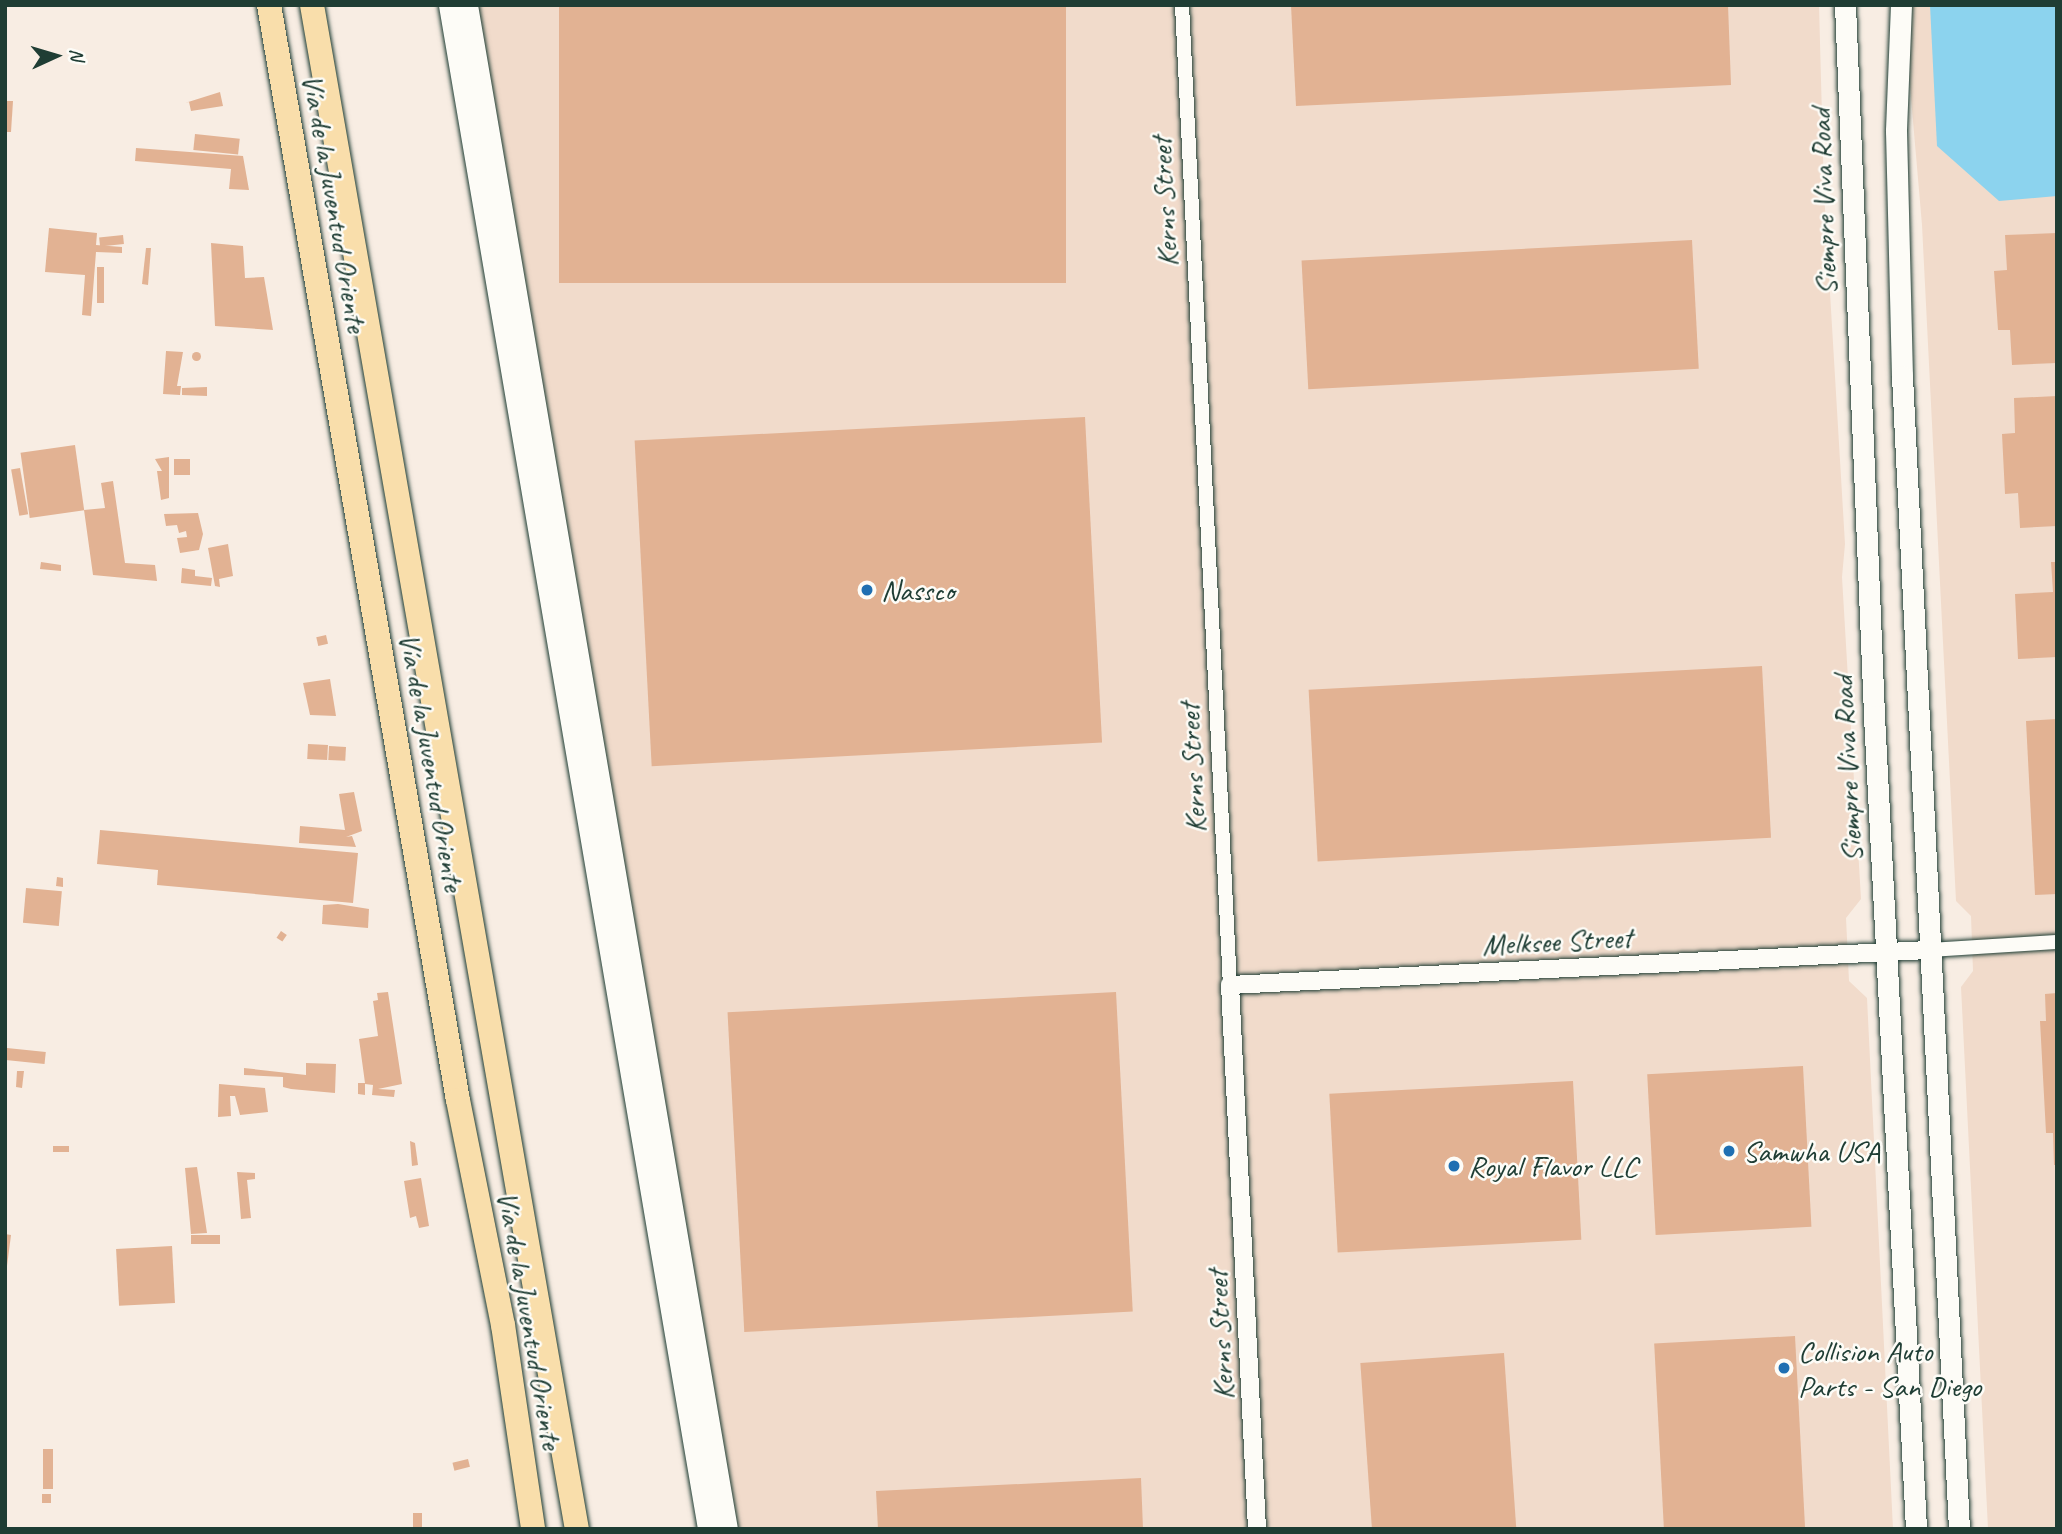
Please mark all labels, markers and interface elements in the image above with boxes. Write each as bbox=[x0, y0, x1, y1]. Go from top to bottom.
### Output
north arrow bbox=[21, 21, 91, 91]
text: N bbox=[65, 48, 89, 61]
street label: Vía de la Juventud Oriente bbox=[295, 71, 375, 335]
street label: Siempre Viva Road bbox=[1802, 108, 1844, 296]
street label: Kerns Street bbox=[1143, 136, 1185, 268]
place label: Nassco bbox=[881, 572, 954, 608]
marker: Nassco bbox=[859, 582, 875, 598]
street label: Vía de la Juventud Oriente bbox=[392, 630, 472, 894]
street label: Siempre Viva Road bbox=[1824, 675, 1870, 863]
street label: Kerns Street bbox=[1171, 702, 1213, 834]
street label: Melksee Street bbox=[1481, 919, 1633, 963]
place label: Samwha USA bbox=[1743, 1133, 1880, 1169]
marker: Samwha USA bbox=[1721, 1143, 1737, 1159]
place label: Royal Flavor LLC bbox=[1468, 1148, 1638, 1184]
marker: Royal Flavor LLC bbox=[1446, 1158, 1462, 1174]
street label: Vía de la Juventud Oriente bbox=[490, 1188, 570, 1452]
street label: Kerns Street bbox=[1199, 1269, 1241, 1401]
place label: Collision Auto Parts - San Diego bbox=[1798, 1333, 1982, 1404]
marker: Collision Auto Parts - San Diego bbox=[1776, 1360, 1792, 1376]

